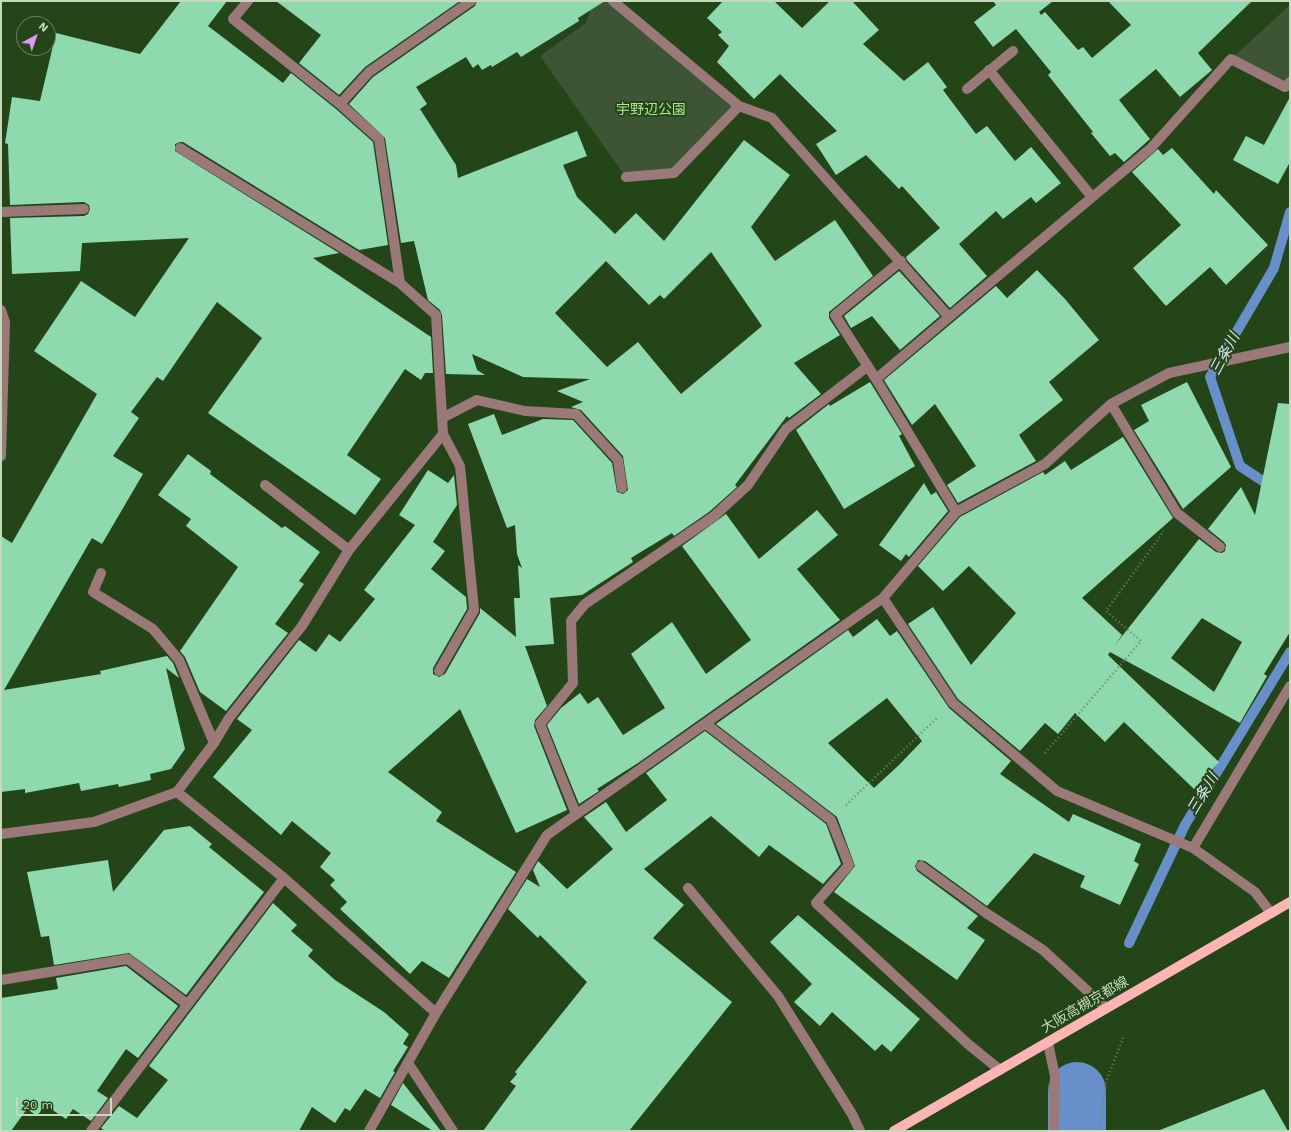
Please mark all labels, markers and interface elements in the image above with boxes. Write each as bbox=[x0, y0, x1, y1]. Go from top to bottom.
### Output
north arrow bbox=[16, 16, 56, 56]
text: N bbox=[36, 20, 51, 35]
park label: 宇野辺公園 bbox=[616, 102, 686, 118]
water label: 三条川 bbox=[1206, 330, 1244, 378]
water label: 三条川 bbox=[1184, 770, 1222, 818]
street label: 大阪高槻京都線 bbox=[1038, 973, 1132, 1037]
scale bar bbox=[18, 1090, 114, 1116]
text: 20 m bbox=[23, 1098, 53, 1112]

